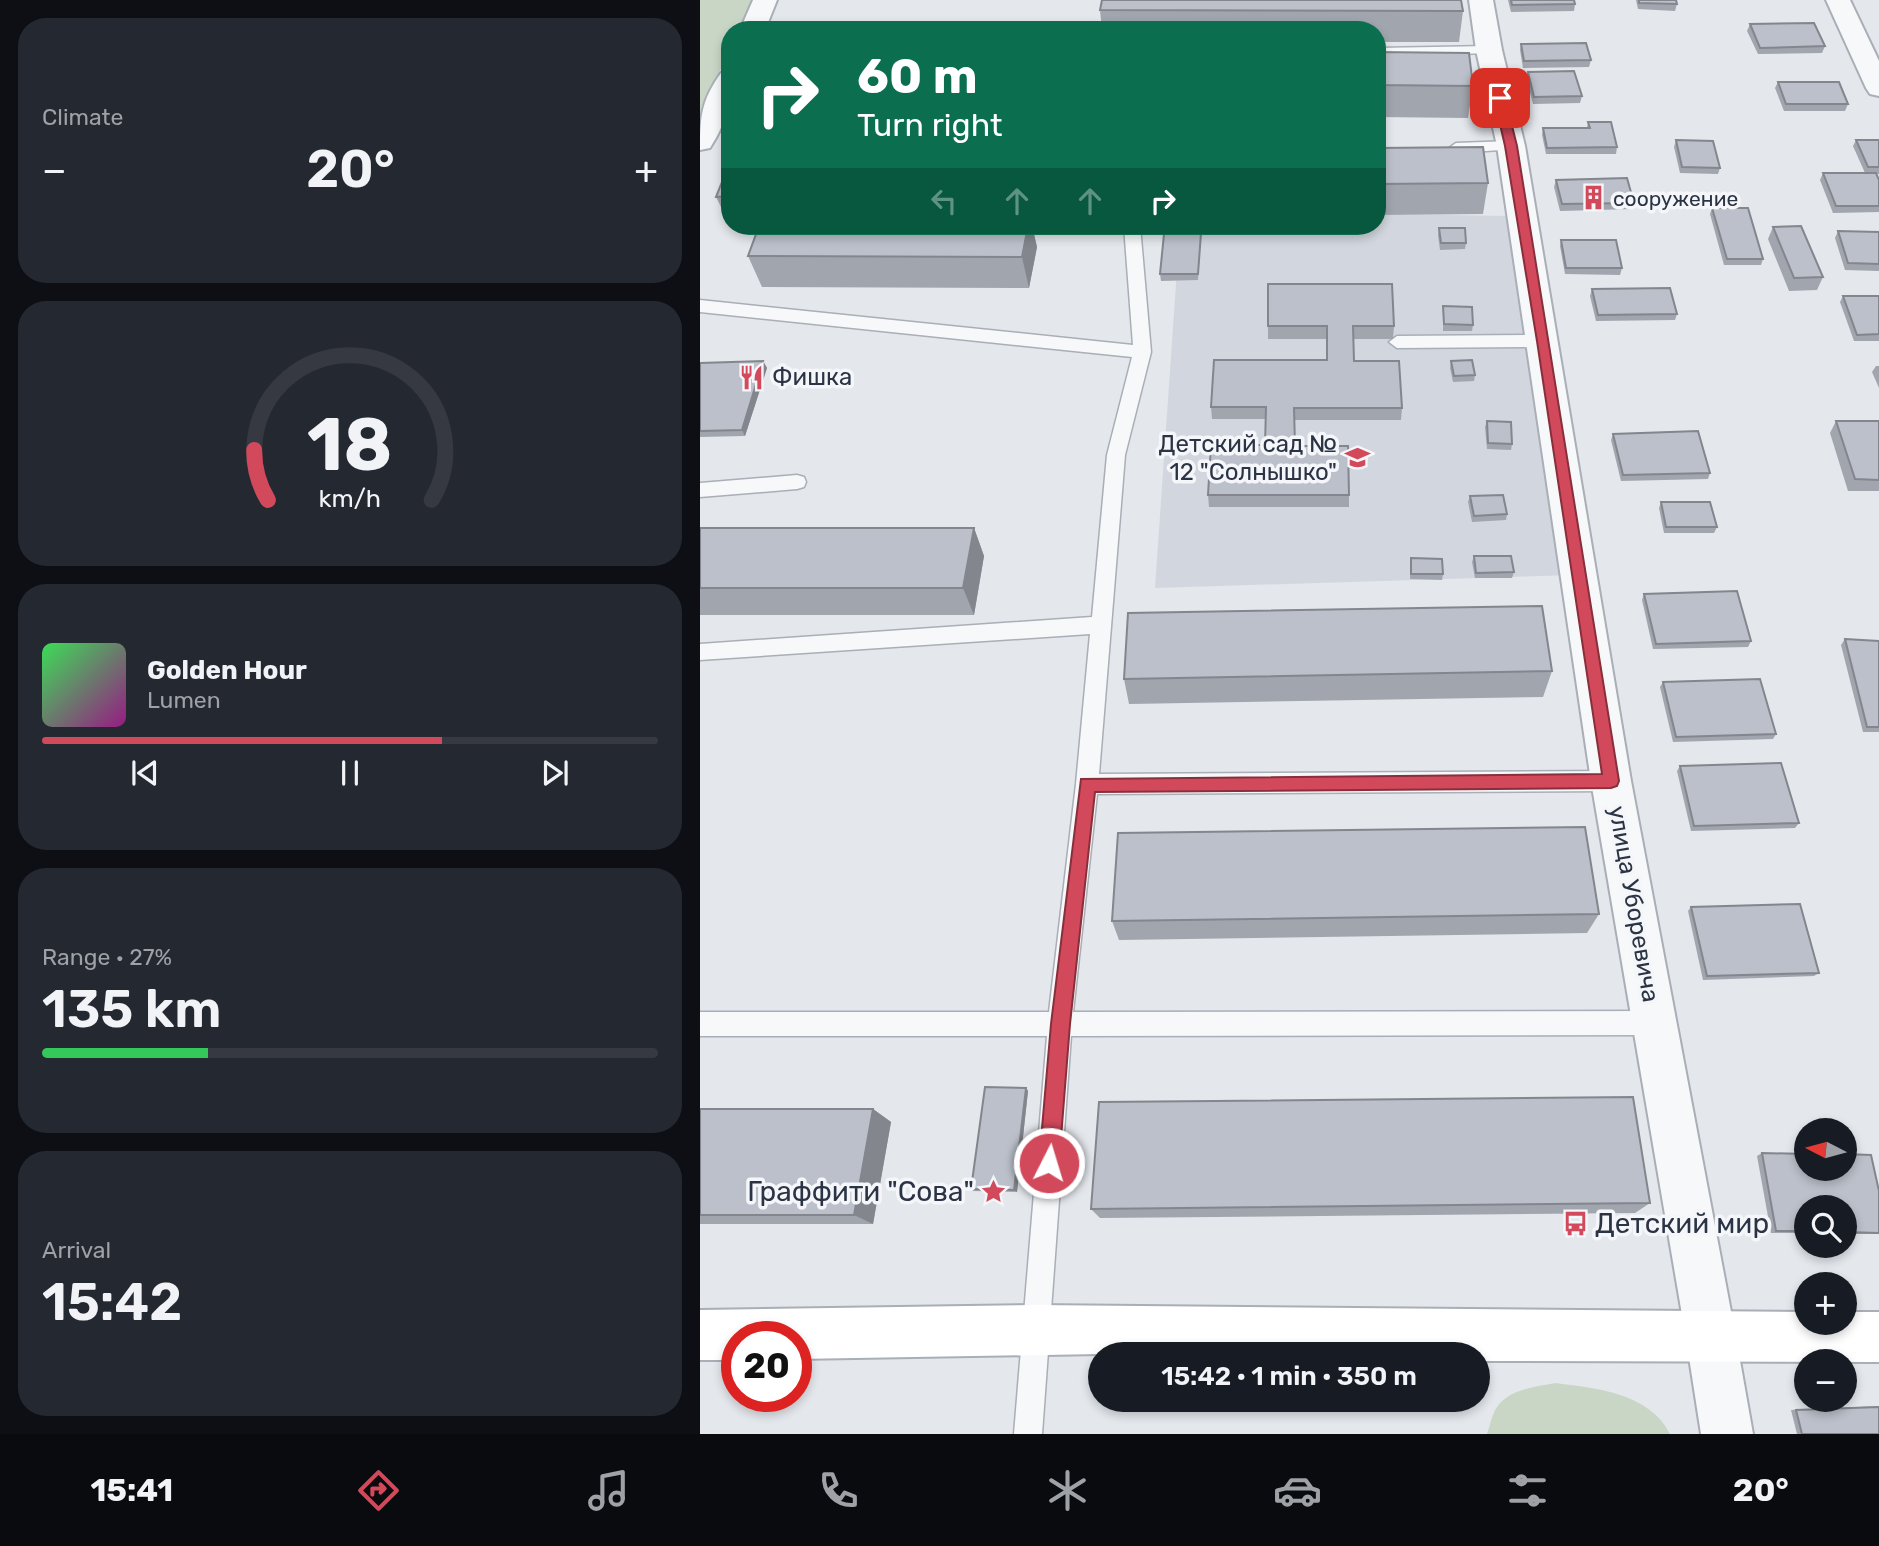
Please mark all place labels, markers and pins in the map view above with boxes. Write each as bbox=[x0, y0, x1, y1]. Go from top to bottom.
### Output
pin bbox=[1470, 68, 1530, 128]
building icon: сооружение bbox=[1579, 184, 1607, 212]
place label: сооружение bbox=[1613, 186, 1738, 211]
restaurant icon: Фишка bbox=[738, 363, 766, 391]
place label: Фишка bbox=[772, 363, 852, 391]
place label: Детский сад № 12 "Солнышко" bbox=[1159, 430, 1337, 486]
school or university icon: Детский сад № 12 "Солнышко" bbox=[1343, 444, 1371, 472]
place label: Граффити "Сова" bbox=[747, 1175, 974, 1208]
place icon: Граффити "Сова" bbox=[980, 1177, 1008, 1205]
place label: Детский мир bbox=[1595, 1207, 1769, 1240]
bus stop icon: Детский мир bbox=[1561, 1209, 1589, 1237]

